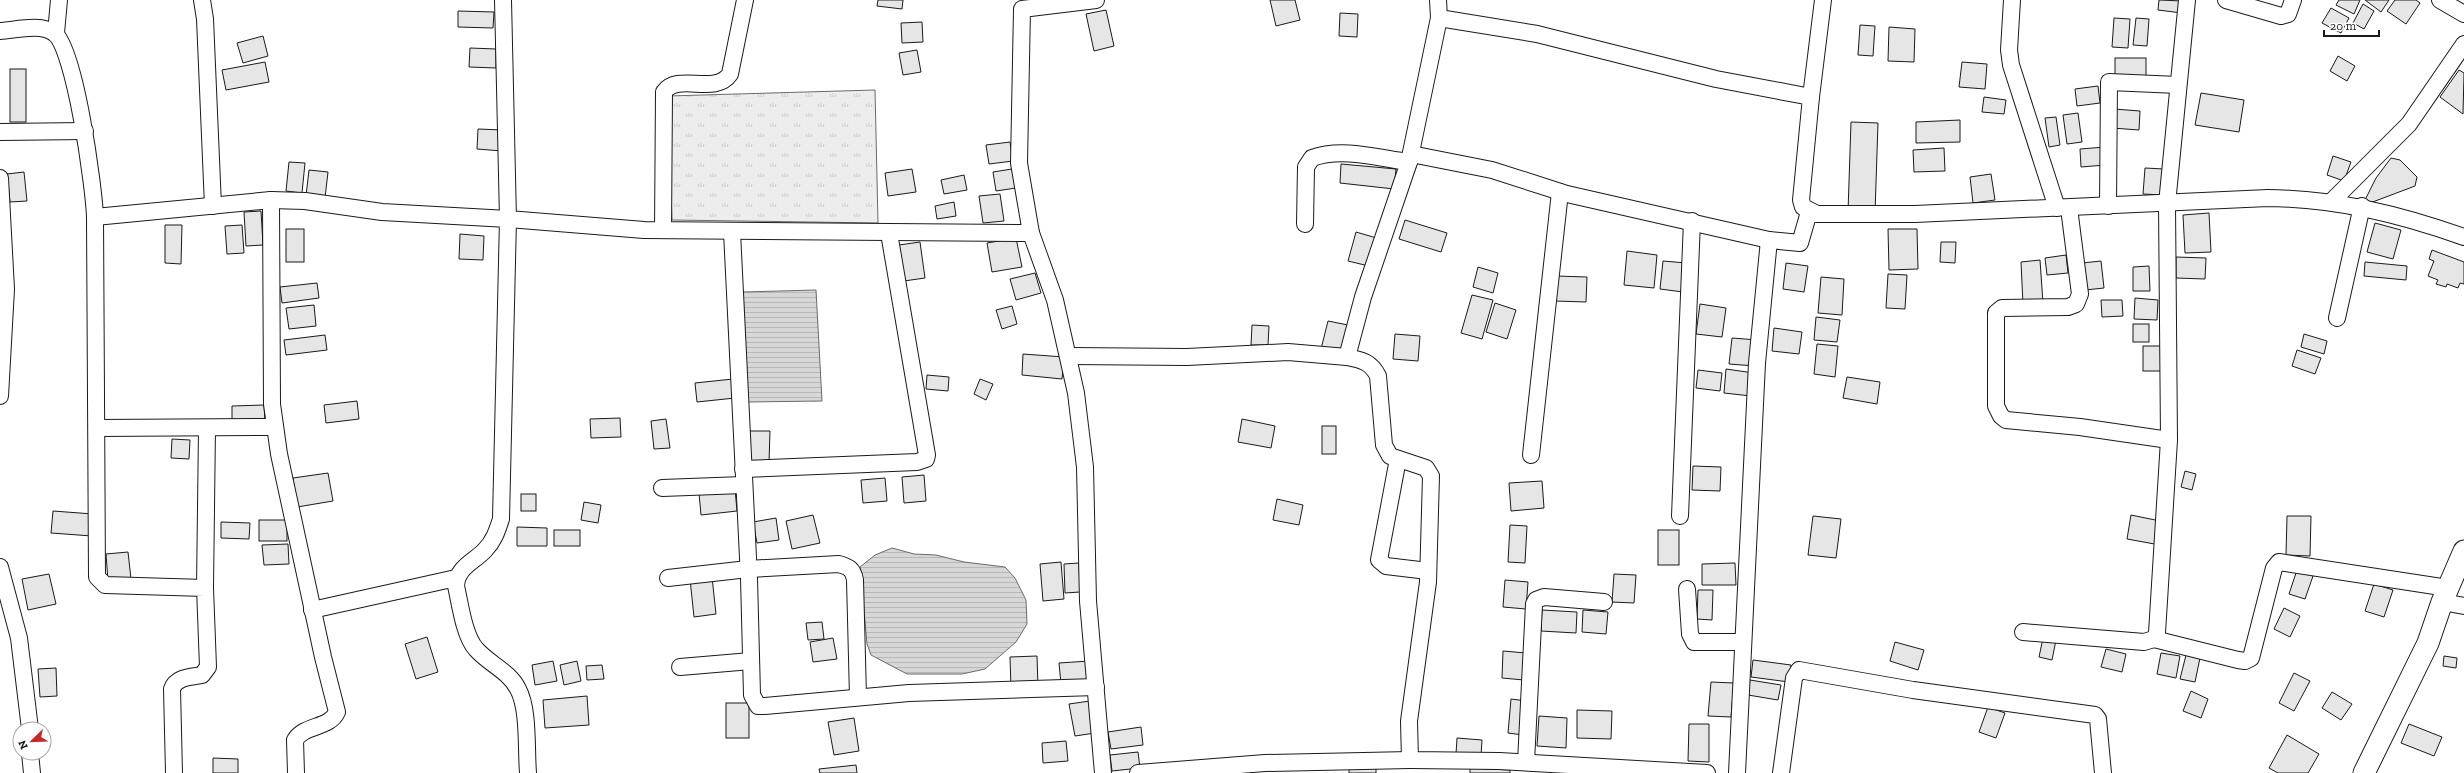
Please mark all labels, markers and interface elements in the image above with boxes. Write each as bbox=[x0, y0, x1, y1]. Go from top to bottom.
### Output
scale bar bbox=[2324, 12, 2379, 38]
text: 20 m bbox=[2330, 19, 2357, 33]
north arrow bbox=[12, 721, 52, 761]
text: N bbox=[15, 738, 31, 751]

